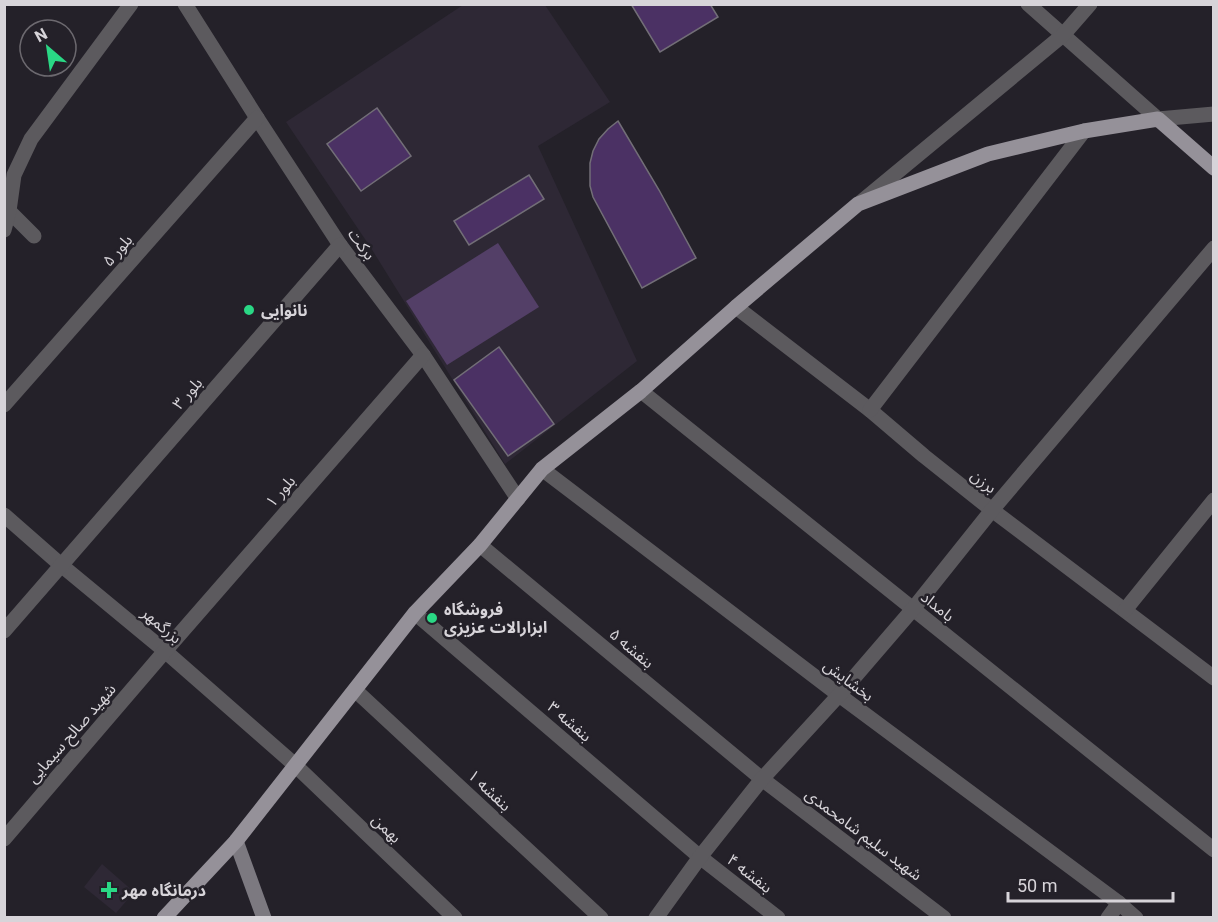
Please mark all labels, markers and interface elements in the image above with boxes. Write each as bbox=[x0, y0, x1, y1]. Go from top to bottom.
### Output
north arrow bbox=[18, 18, 78, 78]
text: N bbox=[31, 24, 51, 46]
street label: برکت bbox=[344, 225, 379, 264]
street label: بلور ۵ bbox=[99, 231, 136, 270]
place label: نانوایی bbox=[261, 301, 308, 320]
marker: نانوایی bbox=[242, 303, 256, 317]
street label: بلور ۳ bbox=[169, 374, 206, 413]
street label: برزن bbox=[967, 465, 1000, 497]
street label: بلور ۱ bbox=[262, 472, 299, 511]
street label: بامداد bbox=[917, 587, 958, 626]
place label: فروشگاه ابزارالات عزیزی bbox=[444, 600, 547, 637]
street label: بزرگمهر bbox=[137, 603, 185, 647]
marker: فروشگاه ابزارالات عزیزی bbox=[425, 611, 439, 625]
street label: بنفشه ۵ bbox=[606, 624, 658, 672]
street label: بخشایش bbox=[820, 655, 878, 705]
street label: شهید صالح سیمایی bbox=[23, 680, 122, 789]
street label: بنفشه ۳ bbox=[544, 697, 596, 746]
street label: بنفشه ۱ bbox=[464, 766, 515, 815]
street label: شهید سلیم شامحمدی bbox=[800, 784, 926, 887]
street label: بهمن bbox=[368, 810, 405, 847]
street label: بنفشه ۴ bbox=[723, 850, 776, 897]
scale bar bbox=[1008, 865, 1173, 903]
text: 50 m bbox=[1017, 875, 1057, 896]
marker: درمانگاه مهر bbox=[100, 881, 118, 899]
place label: درمانگاه مهر bbox=[121, 881, 206, 900]

